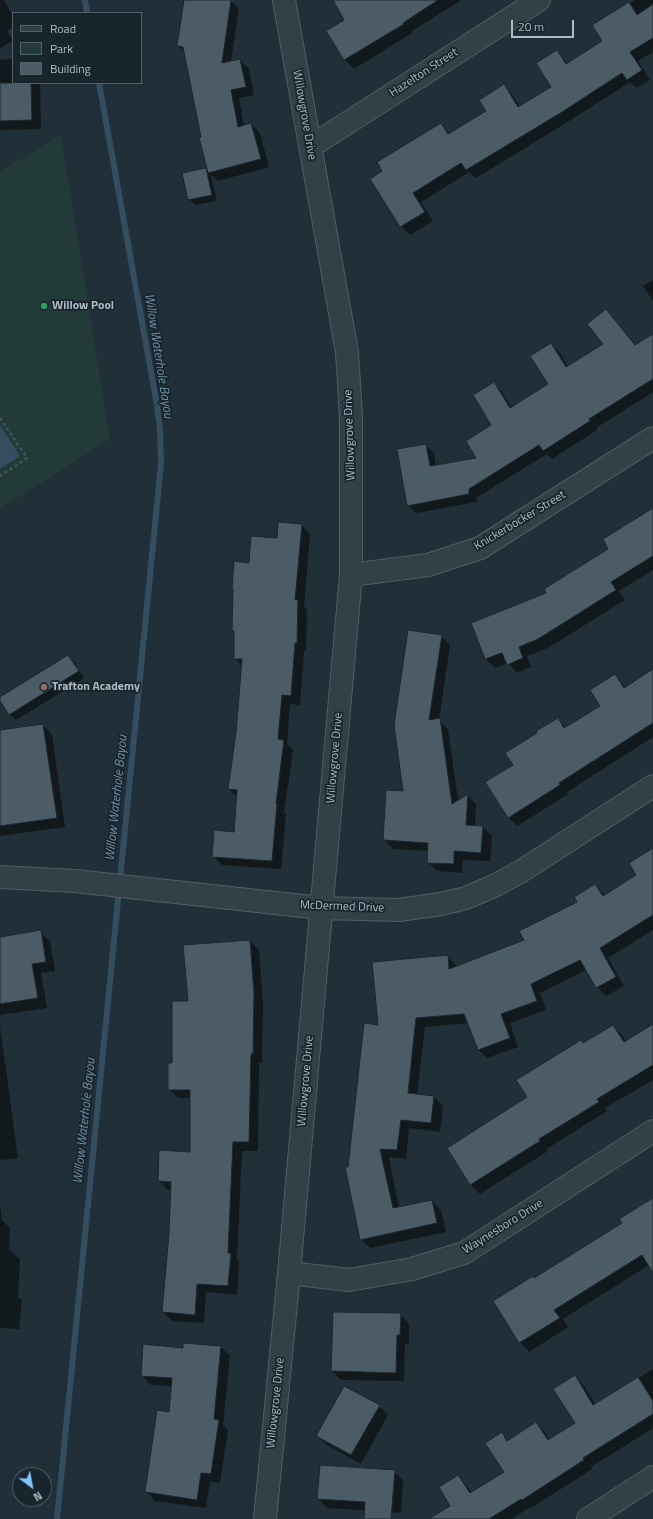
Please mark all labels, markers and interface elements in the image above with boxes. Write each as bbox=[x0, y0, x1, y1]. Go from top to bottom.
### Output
legend bbox=[12, 12, 142, 84]
scale bar bbox=[513, 12, 576, 38]
text: 20 m bbox=[518, 17, 544, 36]
text: Road bbox=[50, 19, 76, 38]
text: Park bbox=[50, 39, 73, 58]
street label: Hazelton Street bbox=[387, 45, 461, 101]
text: Building bbox=[50, 59, 91, 78]
street label: Willowgrove Drive bbox=[289, 69, 319, 161]
water label: Willow Waterhole Bayou bbox=[140, 292, 176, 420]
place label: Willow Pool bbox=[52, 299, 114, 313]
marker: Willow Pool bbox=[39, 301, 49, 311]
street label: Willowgrove Drive bbox=[341, 389, 359, 481]
street label: Knickerbocker Street bbox=[472, 488, 568, 554]
place label: Trafton Academy bbox=[52, 680, 140, 694]
marker: Trafton Academy bbox=[39, 682, 49, 692]
street label: Willowgrove Drive bbox=[324, 712, 346, 804]
water label: Willow Waterhole Bayou bbox=[103, 734, 131, 862]
street label: McDermed Drive bbox=[300, 898, 384, 916]
street label: Willowgrove Drive bbox=[295, 1035, 317, 1127]
water label: Willow Waterhole Bayou bbox=[71, 1057, 99, 1185]
street label: Waynesboro Drive bbox=[460, 1196, 546, 1258]
street label: Willowgrove Drive bbox=[264, 1357, 288, 1449]
north arrow bbox=[12, 1467, 52, 1507]
text: N bbox=[30, 1488, 45, 1505]

